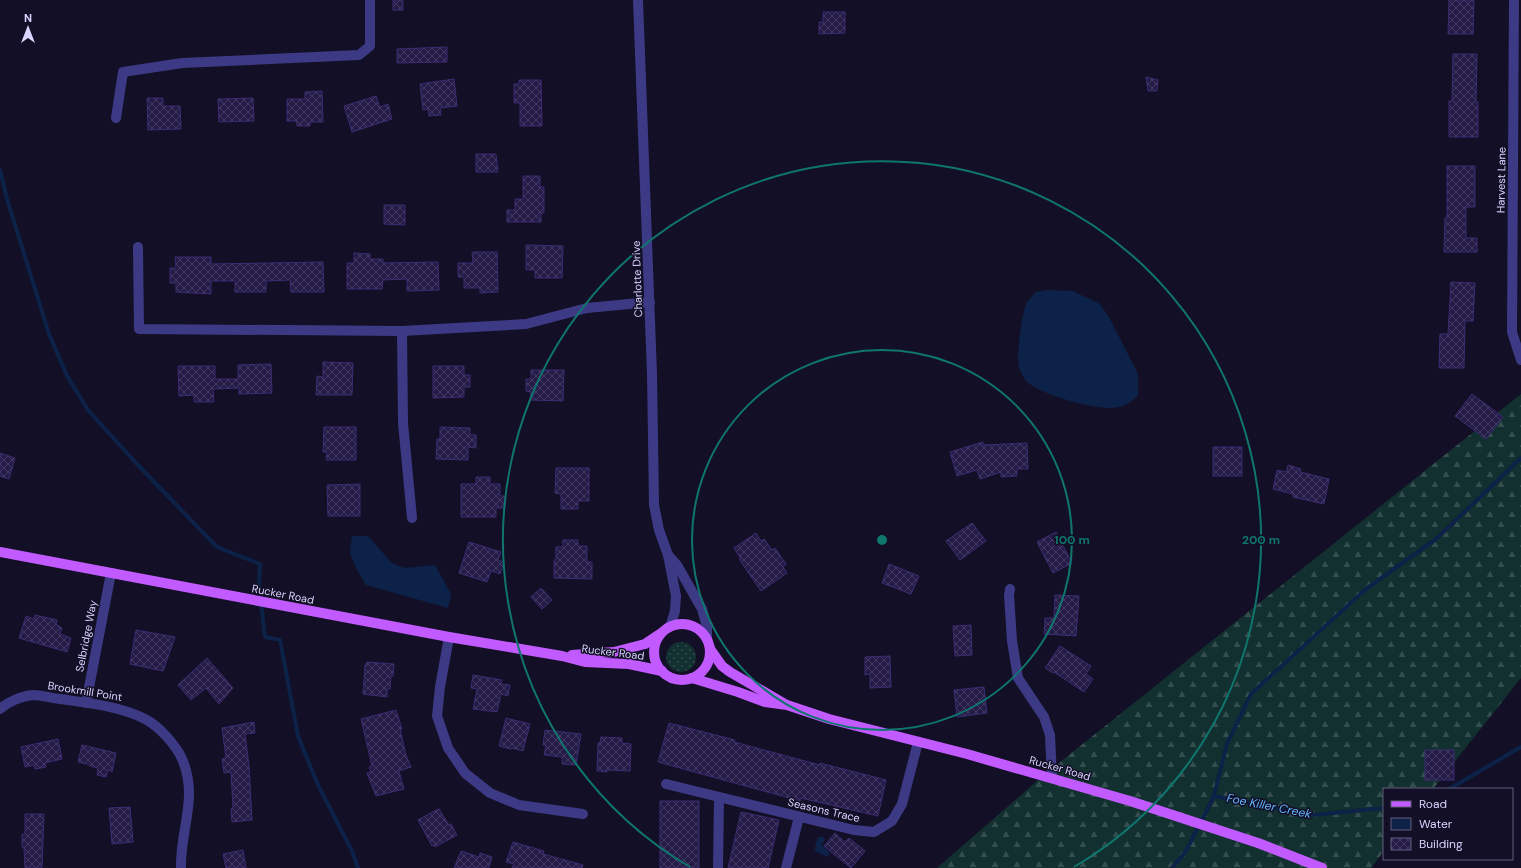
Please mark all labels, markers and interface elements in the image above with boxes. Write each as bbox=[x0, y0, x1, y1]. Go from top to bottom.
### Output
north arrow bbox=[8, 8, 48, 48]
text: N bbox=[24, 11, 32, 25]
street label: Harvest Lane bbox=[1493, 147, 1509, 213]
street label: Charlotte Drive bbox=[629, 240, 645, 318]
text: 100 m bbox=[1054, 532, 1090, 548]
text: 200 m bbox=[1242, 532, 1280, 548]
centre of rings bbox=[875, 533, 889, 547]
street label: Rucker Road bbox=[251, 581, 315, 607]
street label: Selbridge Way bbox=[72, 599, 100, 673]
street label: Rucker Road bbox=[581, 641, 645, 663]
street label: Brookmill Point bbox=[47, 678, 123, 704]
street label: Rucker Road bbox=[1028, 753, 1092, 783]
legend bbox=[1383, 788, 1513, 860]
water label: Foe Killer Creek bbox=[1225, 790, 1314, 822]
street label: Seasons Trace bbox=[787, 795, 861, 825]
text: Road bbox=[1419, 796, 1447, 812]
text: Water bbox=[1419, 816, 1453, 832]
text: Building bbox=[1419, 836, 1463, 852]

